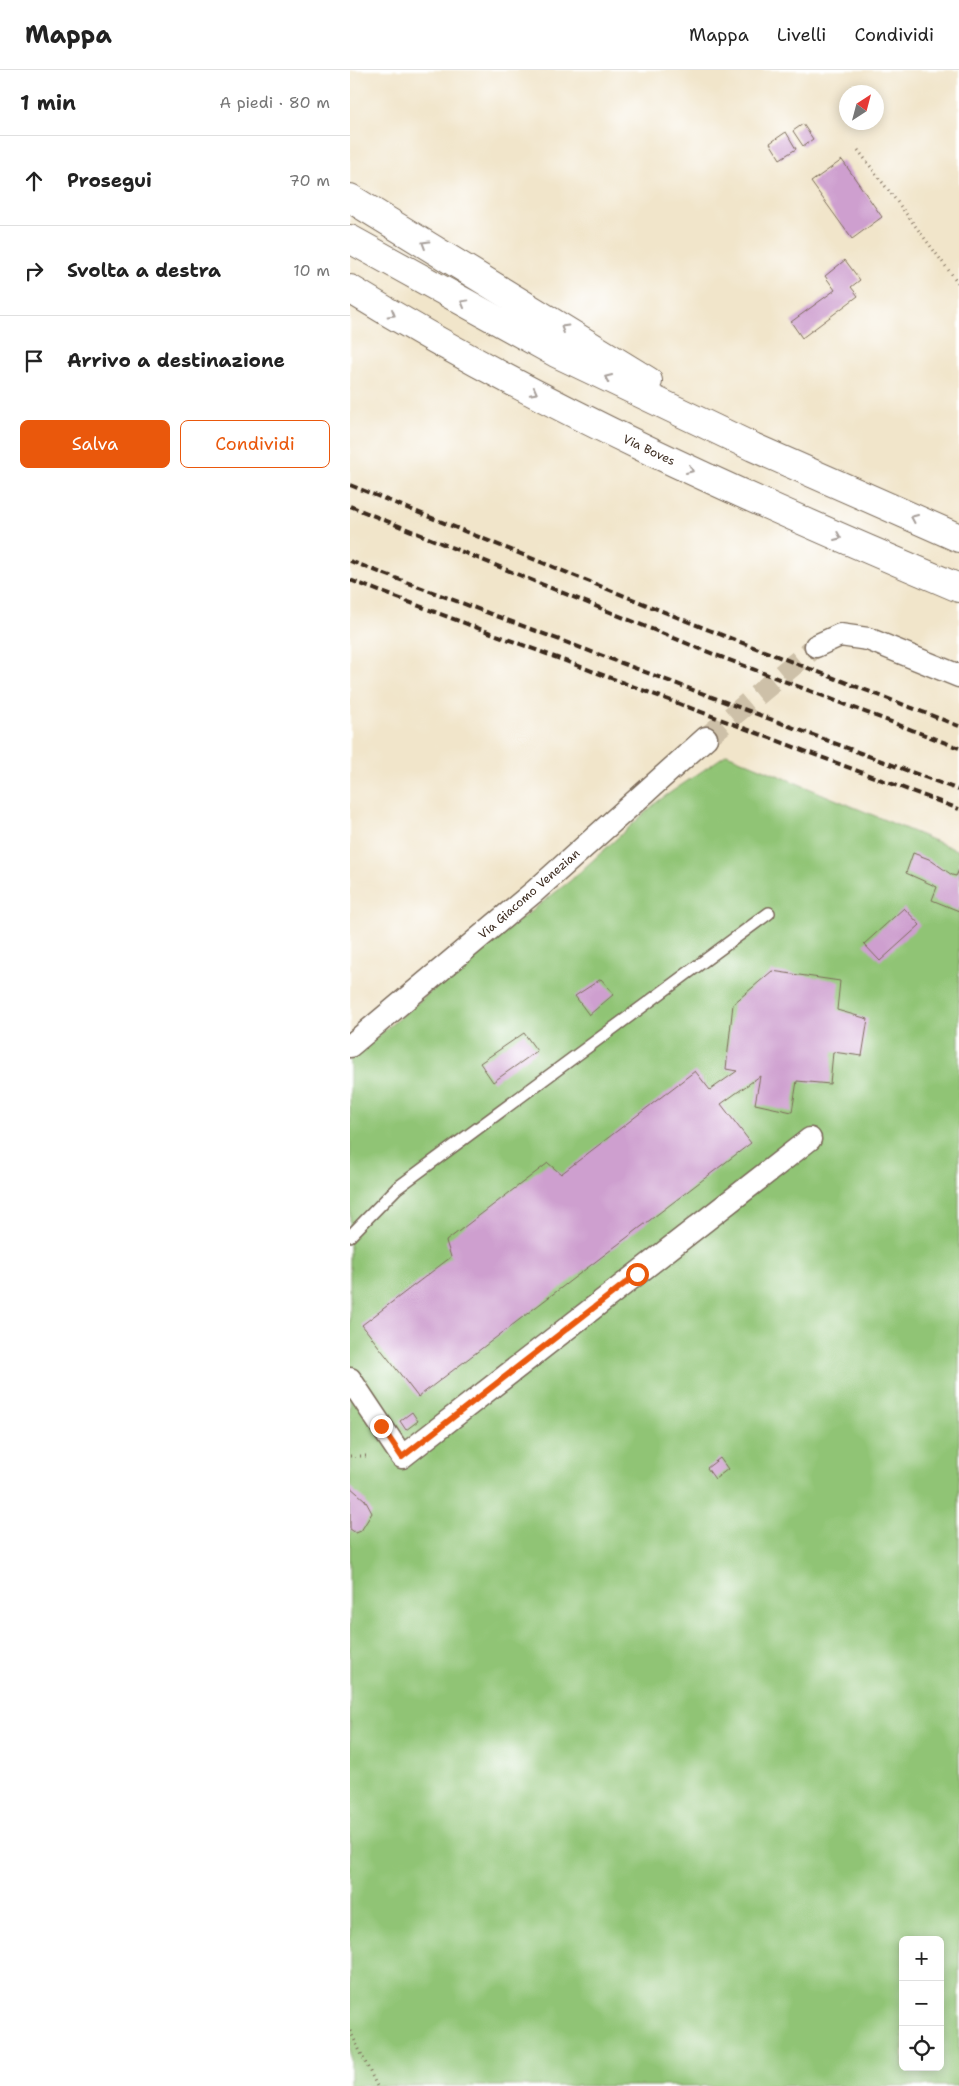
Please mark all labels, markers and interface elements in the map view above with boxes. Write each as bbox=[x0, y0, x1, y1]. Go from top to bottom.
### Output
text: Mappa bbox=[25, 19, 112, 51]
text: Mappa bbox=[689, 23, 749, 47]
text: Livelli bbox=[777, 23, 826, 47]
text: Condividi bbox=[854, 23, 934, 47]
north arrow bbox=[839, 85, 884, 130]
text: 1 min bbox=[20, 89, 76, 117]
text: A piedi · 80 m bbox=[220, 92, 330, 113]
icon: ahead bbox=[20, 167, 48, 195]
text: Prosegui bbox=[67, 168, 152, 193]
text: 70 m bbox=[289, 170, 330, 191]
one-way arrow bbox=[421, 240, 430, 250]
icon: right bbox=[20, 257, 48, 285]
text: Svolta a destra bbox=[67, 258, 221, 283]
text: 10 m bbox=[293, 260, 330, 281]
one-way arrow bbox=[460, 299, 469, 309]
one-way arrow bbox=[386, 308, 395, 318]
one-way arrow bbox=[560, 325, 569, 335]
icon: arrive bbox=[20, 347, 48, 375]
text: Arrivo a destinazione bbox=[67, 348, 285, 373]
one-way arrow bbox=[604, 374, 613, 384]
one-way arrow bbox=[529, 386, 538, 396]
button: Salva bbox=[20, 420, 170, 468]
button: Condividi bbox=[180, 420, 330, 468]
street label: Via Boves bbox=[620, 431, 678, 469]
one-way arrow bbox=[685, 463, 694, 474]
one-way arrow bbox=[910, 514, 919, 525]
one-way arrow bbox=[833, 531, 842, 541]
street label: Via Giacomo Venezian bbox=[475, 845, 583, 943]
route start bbox=[626, 1263, 649, 1286]
route end bbox=[370, 1415, 393, 1438]
map controls bbox=[899, 1936, 944, 2071]
button: + bbox=[899, 1936, 944, 1981]
button: − bbox=[899, 1981, 944, 2026]
button: locate bbox=[899, 2026, 944, 2071]

